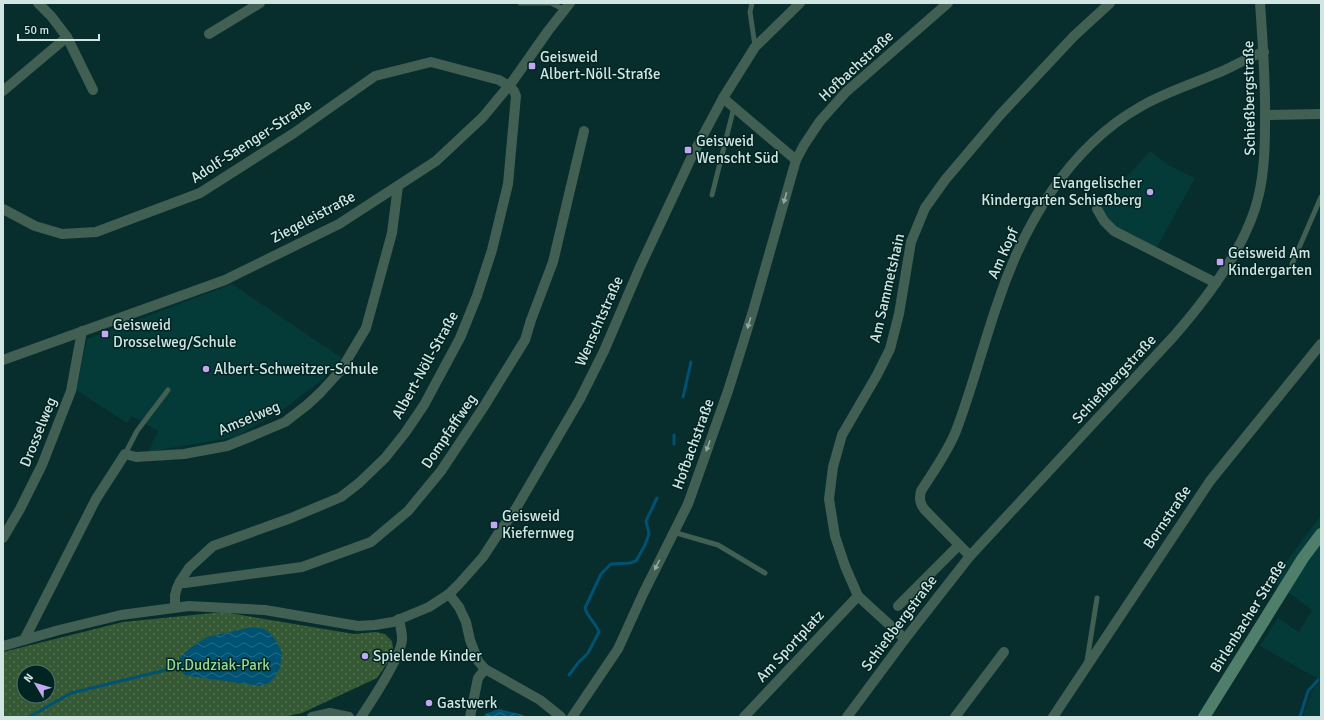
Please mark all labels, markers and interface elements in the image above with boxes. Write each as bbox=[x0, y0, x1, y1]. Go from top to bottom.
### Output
scale bar bbox=[18, 16, 99, 42]
text: 50 m bbox=[24, 23, 49, 38]
street label: Hofbachstraße bbox=[815, 27, 897, 105]
street label: Schießbergstraße bbox=[1239, 40, 1259, 156]
place label: Geisweid Albert-Nöll-Straße bbox=[540, 48, 660, 83]
marker: Geisweid Albert-Nöll-Straße bbox=[527, 61, 537, 71]
street label: Adolf-Saenger-Straße bbox=[187, 95, 315, 187]
place label: Geisweid Wenscht Süd bbox=[696, 132, 779, 167]
marker: Geisweid Wenscht Süd bbox=[683, 145, 693, 155]
place label: Evangelischer Kindergarten Schießberg bbox=[981, 174, 1142, 209]
street label: Ziegeleistraße bbox=[268, 187, 358, 247]
marker: Evangelischer Kindergarten Schießberg bbox=[1145, 187, 1155, 197]
one-way arrow bbox=[782, 192, 788, 204]
street label: Am Kopf bbox=[984, 224, 1023, 281]
street label: Am Sammetshain bbox=[866, 232, 908, 344]
place label: Geisweid Am Kindergarten bbox=[1228, 244, 1312, 279]
marker: Geisweid Am Kindergarten bbox=[1215, 257, 1225, 267]
street label: Wenschtstraße bbox=[571, 273, 627, 369]
street label: Albert-Nöll-Straße bbox=[388, 308, 462, 422]
place label: Geisweid Drosselweg/Schule bbox=[113, 316, 237, 351]
one-way arrow bbox=[746, 317, 752, 329]
marker: Geisweid Drosselweg/Schule bbox=[100, 329, 110, 339]
street label: Schießbergstraße bbox=[1068, 331, 1160, 427]
place label: Albert-Schweitzer-Schule bbox=[214, 360, 378, 378]
marker: Albert-Schweitzer-Schule bbox=[201, 364, 211, 374]
street label: Dompfaffweg bbox=[417, 390, 481, 472]
street label: Drosselweg bbox=[16, 394, 60, 470]
street label: Hofbachstraße bbox=[668, 396, 718, 492]
street label: Amselweg bbox=[215, 397, 283, 439]
one-way arrow bbox=[705, 440, 711, 452]
street label: Bornstraße bbox=[1139, 482, 1195, 552]
place label: Geisweid Kiefernweg bbox=[502, 507, 575, 542]
marker: Geisweid Kiefernweg bbox=[489, 520, 499, 530]
street label: Birlenbacher Straße bbox=[1206, 556, 1290, 676]
one-way arrow bbox=[654, 559, 660, 571]
street label: Schießbergstraße bbox=[857, 572, 941, 674]
street label: Am Sportplatz bbox=[752, 606, 828, 686]
place label: Spielende Kinder bbox=[373, 647, 482, 665]
marker: Spielende Kinder bbox=[360, 651, 370, 661]
park label: Dr.Dudziak-Park bbox=[166, 656, 270, 674]
north arrow bbox=[16, 664, 56, 704]
text: N bbox=[21, 671, 36, 685]
place label: Gastwerk bbox=[437, 694, 498, 712]
marker: Gastwerk bbox=[424, 698, 434, 708]

